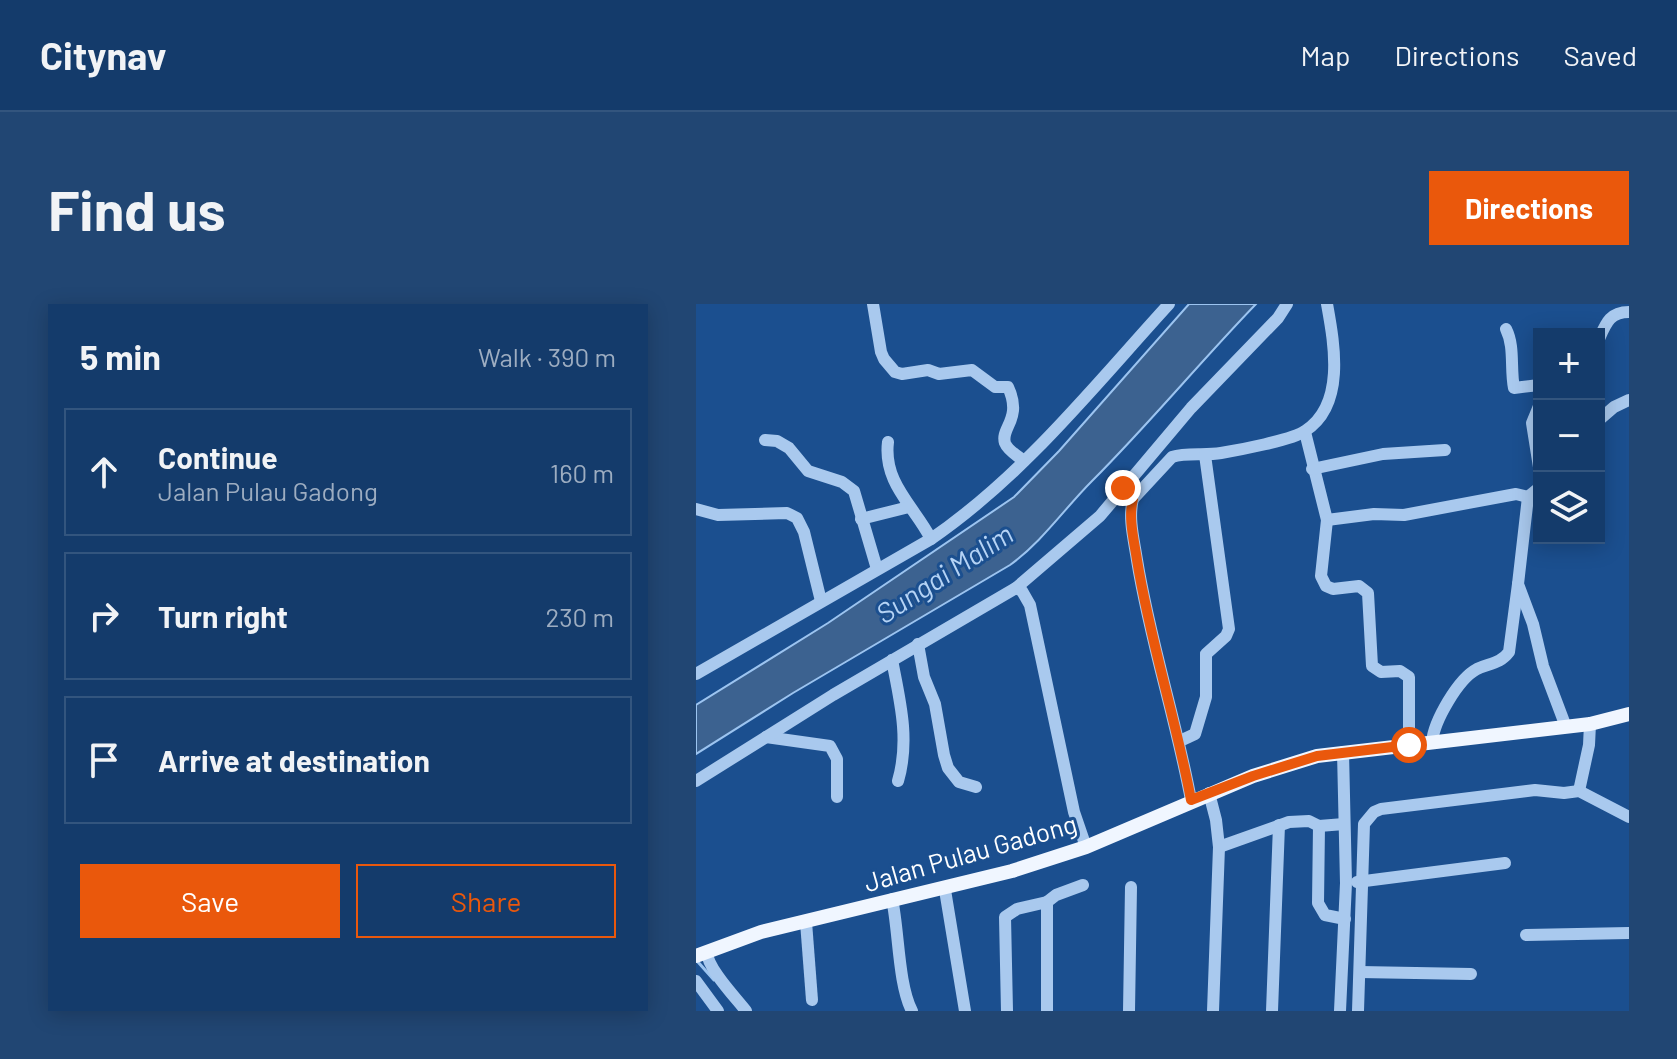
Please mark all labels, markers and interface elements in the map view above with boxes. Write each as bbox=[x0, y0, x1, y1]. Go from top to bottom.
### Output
text: Citynav bbox=[40, 32, 166, 78]
text: Map bbox=[1301, 38, 1350, 72]
text: Directions bbox=[1394, 38, 1520, 72]
text: Saved bbox=[1564, 38, 1637, 72]
button: Directions bbox=[1429, 171, 1629, 245]
text: Find us bbox=[48, 175, 226, 242]
map controls bbox=[1533, 328, 1605, 544]
button: + bbox=[1533, 328, 1605, 400]
text: 5 min bbox=[80, 336, 161, 377]
text: Walk · 390 m bbox=[478, 341, 616, 372]
button: − bbox=[1533, 400, 1605, 472]
text: Continue bbox=[158, 439, 278, 475]
icon: ahead bbox=[82, 450, 126, 494]
text: 160 m bbox=[550, 457, 614, 488]
route end bbox=[1105, 470, 1141, 506]
button: layers bbox=[1533, 472, 1605, 544]
text: Jalan Pulau Gadong bbox=[158, 475, 378, 506]
water label: Sungai Malim bbox=[869, 516, 1019, 630]
icon: right bbox=[82, 594, 126, 638]
text: Turn right bbox=[158, 598, 288, 634]
text: 230 m bbox=[545, 601, 614, 632]
route start bbox=[1391, 727, 1427, 763]
icon: arrive bbox=[82, 738, 126, 782]
text: Arrive at destination bbox=[158, 742, 430, 778]
street label: Jalan Pulau Gadong bbox=[860, 807, 1080, 897]
button: Save bbox=[80, 864, 340, 938]
button: Share bbox=[356, 864, 616, 938]

